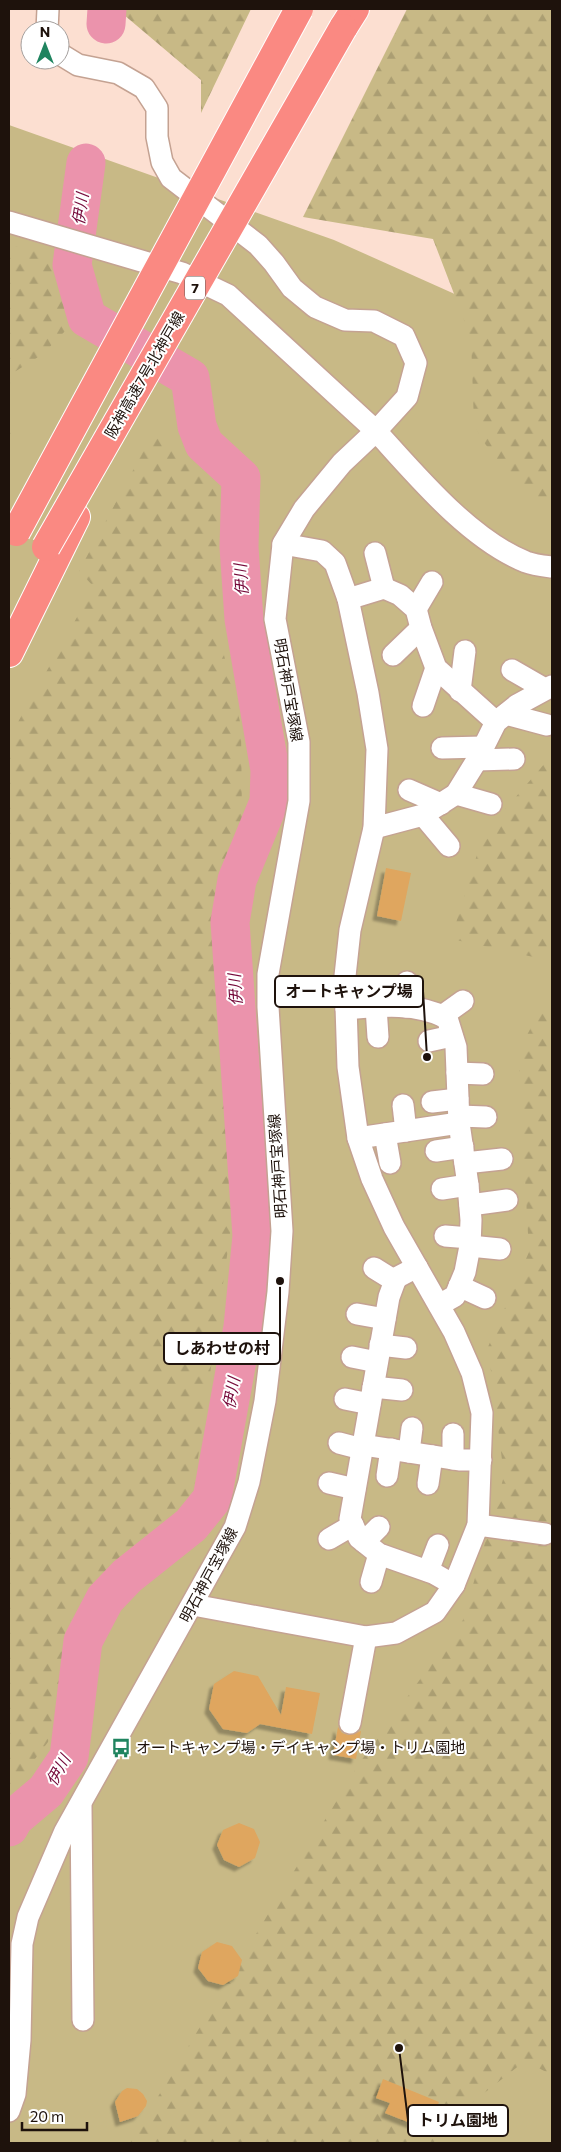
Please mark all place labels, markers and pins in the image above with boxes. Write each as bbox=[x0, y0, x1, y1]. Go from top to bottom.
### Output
callout: オートキャンプ場 bbox=[275, 976, 423, 1007]
callout: しあわせの村 bbox=[164, 1333, 280, 1364]
bus stop icon: オートキャンプ場・デイキャンプ場・トリム園地 bbox=[110, 1737, 132, 1759]
place label: オートキャンプ場・デイキャンプ場・トリム園地 bbox=[136, 1738, 465, 1756]
callout: トリム園地 bbox=[408, 2105, 508, 2136]

